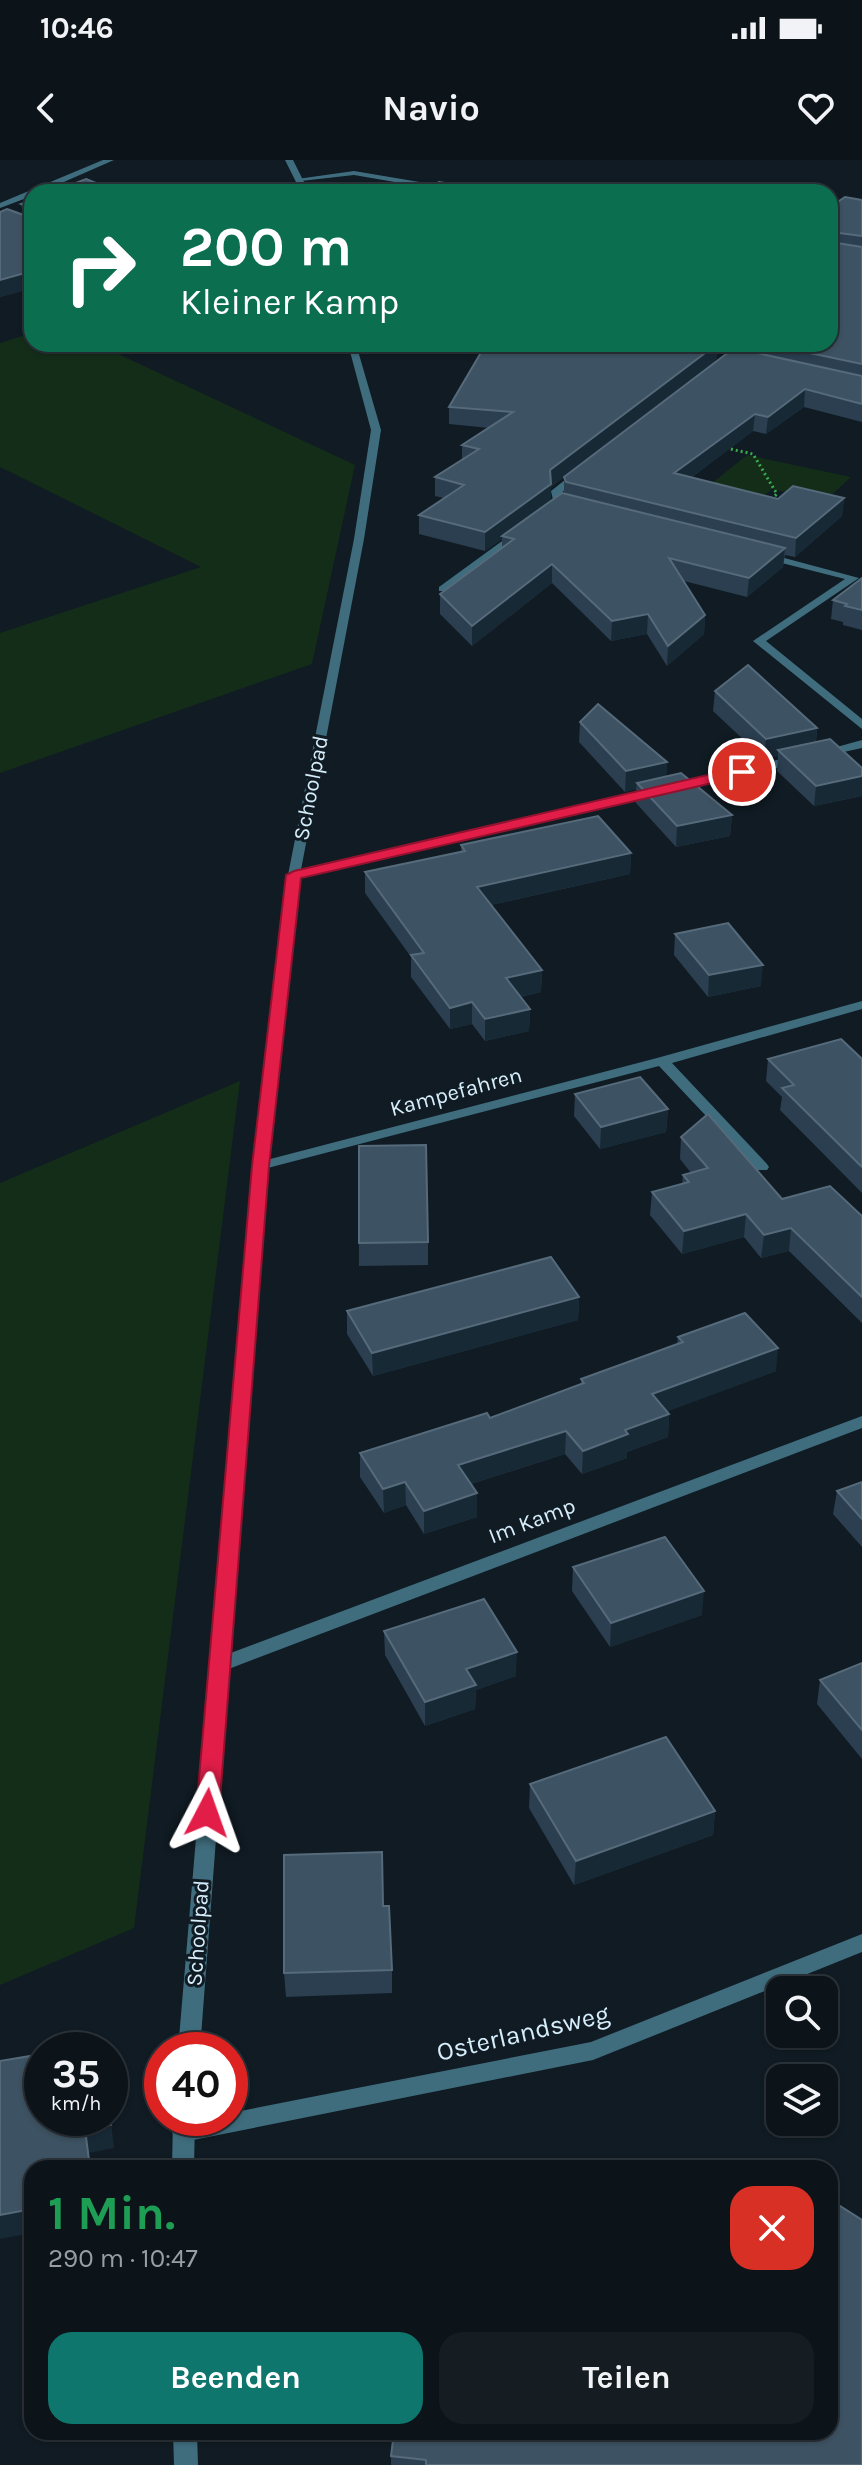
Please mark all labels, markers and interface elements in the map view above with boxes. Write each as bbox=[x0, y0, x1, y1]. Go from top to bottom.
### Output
text: 10:46 bbox=[40, 10, 114, 46]
icon: back bbox=[24, 86, 68, 130]
icon: heart bbox=[794, 86, 838, 130]
text: Navio bbox=[382, 87, 480, 129]
text: 200 m bbox=[180, 214, 352, 279]
icon: right bbox=[48, 216, 152, 320]
text: Kleiner Kamp bbox=[180, 281, 399, 323]
street label: Schoolpad bbox=[288, 733, 334, 843]
pin bbox=[708, 738, 776, 806]
icon: arrive bbox=[720, 750, 764, 794]
street label: Kampefahren bbox=[387, 1062, 525, 1122]
street label: Im Kamp bbox=[485, 1493, 579, 1549]
position arrow bbox=[165, 1771, 249, 1855]
street label: Schoolpad bbox=[181, 1879, 215, 1987]
map controls bbox=[766, 1976, 838, 2136]
button: search bbox=[766, 1976, 838, 2048]
street label: Osterlandsweg bbox=[434, 1998, 613, 2068]
speed limit sign: 40 bbox=[144, 2032, 248, 2136]
text: 35 bbox=[52, 2050, 100, 2097]
button: layers bbox=[766, 2064, 838, 2136]
text: km/h bbox=[51, 2092, 101, 2115]
text: 1 Min. bbox=[48, 2185, 175, 2241]
button: close bbox=[730, 2186, 814, 2270]
text: 290 m · 10:47 bbox=[48, 2243, 198, 2274]
button: Beenden bbox=[48, 2332, 423, 2424]
button: Teilen bbox=[439, 2332, 814, 2424]

